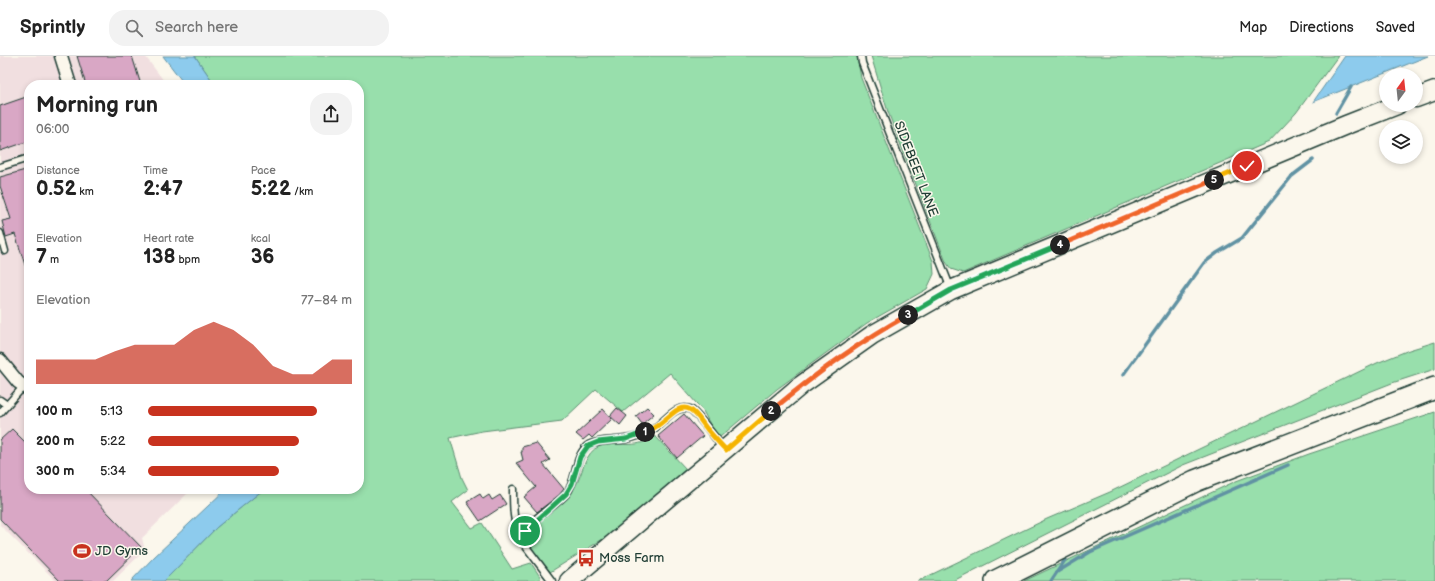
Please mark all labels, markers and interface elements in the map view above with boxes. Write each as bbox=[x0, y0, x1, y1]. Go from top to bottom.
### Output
search box bbox=[109, 10, 389, 46]
text: Sprintly bbox=[20, 16, 85, 39]
icon: search bbox=[123, 17, 145, 39]
text: Search here bbox=[155, 18, 238, 37]
text: Map bbox=[1239, 19, 1267, 36]
text: Directions bbox=[1289, 19, 1354, 36]
text: Saved bbox=[1376, 19, 1415, 36]
north arrow bbox=[1379, 68, 1423, 112]
map controls bbox=[1379, 68, 1423, 164]
text: Morning run bbox=[36, 92, 158, 119]
button: share bbox=[310, 93, 352, 135]
street label: SIDEBEET LANE bbox=[890, 119, 942, 219]
button: layers bbox=[1379, 120, 1423, 164]
text: 06:00 bbox=[36, 121, 70, 137]
pin bbox=[1230, 149, 1264, 183]
icon: check bbox=[1236, 155, 1258, 177]
text: Distance bbox=[36, 164, 80, 177]
text: Time bbox=[143, 164, 168, 177]
text: Pace bbox=[251, 164, 276, 177]
pin: 5 bbox=[1204, 170, 1224, 190]
text: 5 bbox=[1211, 173, 1217, 186]
text: 0.52 bbox=[36, 177, 76, 201]
text: 2:47 bbox=[143, 177, 183, 201]
text: 5:22 bbox=[251, 177, 291, 201]
text: km bbox=[76, 185, 94, 198]
text: /km bbox=[291, 185, 313, 198]
text: Elevation bbox=[36, 232, 82, 245]
text: Heart rate bbox=[143, 232, 194, 245]
text: kcal bbox=[251, 232, 270, 245]
pin: 4 bbox=[1050, 235, 1070, 255]
text: 4 bbox=[1057, 238, 1063, 251]
text: 7 bbox=[36, 245, 47, 269]
text: 138 bbox=[143, 245, 175, 269]
text: 36 bbox=[251, 245, 274, 269]
text: m bbox=[47, 253, 59, 266]
text: bpm bbox=[175, 253, 200, 266]
text: Elevation bbox=[36, 292, 90, 308]
text: 77–84 m bbox=[301, 292, 352, 308]
pin: 3 bbox=[898, 305, 918, 325]
text: 3 bbox=[905, 308, 911, 321]
pin: 2 bbox=[761, 401, 781, 421]
text: 100 m bbox=[36, 403, 72, 419]
text: 5:13 bbox=[100, 403, 123, 419]
text: 2 bbox=[768, 404, 774, 417]
pin: 1 bbox=[635, 422, 655, 442]
text: 1 bbox=[643, 425, 647, 438]
text: 200 m bbox=[36, 433, 74, 449]
text: 5:22 bbox=[100, 433, 125, 449]
text: 300 m bbox=[36, 463, 74, 479]
text: 5:34 bbox=[100, 463, 126, 479]
pin bbox=[508, 514, 542, 548]
icon: arrive bbox=[514, 520, 536, 542]
sports icon: JD Gyms bbox=[72, 541, 92, 561]
place label: JD Gyms bbox=[95, 543, 148, 559]
bus stop icon: Moss Farm bbox=[576, 548, 596, 568]
place label: Moss Farm bbox=[599, 550, 664, 566]

